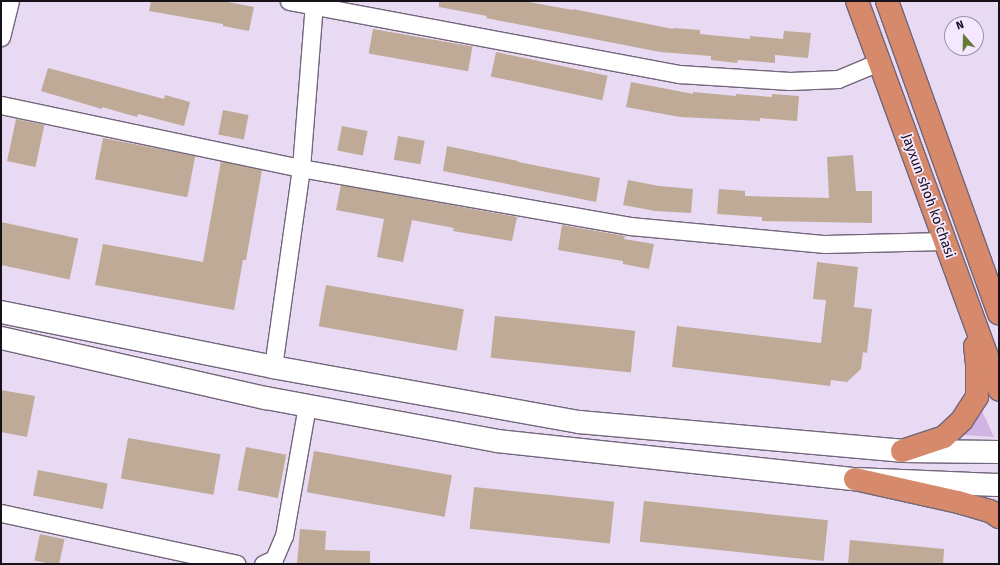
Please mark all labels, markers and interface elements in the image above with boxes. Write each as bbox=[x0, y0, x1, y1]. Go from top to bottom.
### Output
north arrow bbox=[944, 16, 984, 56]
text: N bbox=[954, 18, 966, 33]
street label: Jayxun shoh ko'chasi bbox=[898, 132, 958, 260]

